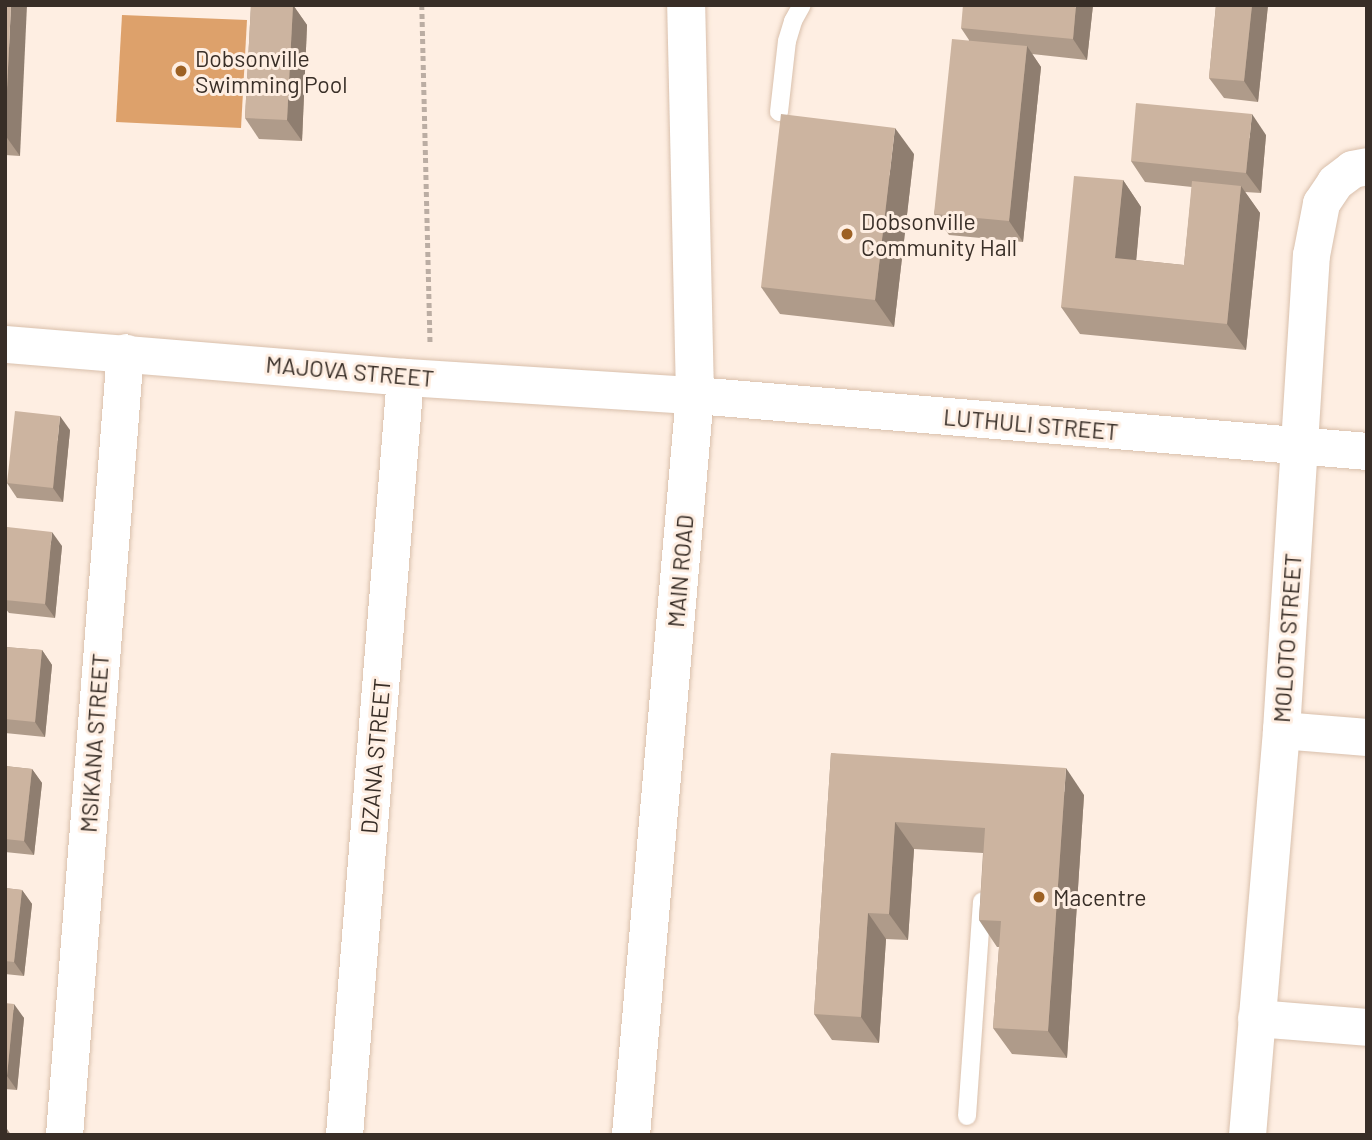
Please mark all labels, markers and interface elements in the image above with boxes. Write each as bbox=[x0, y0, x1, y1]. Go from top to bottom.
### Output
place label: Dobsonville Swimming Pool bbox=[195, 44, 348, 98]
marker: Dobsonville Swimming Pool bbox=[173, 63, 189, 79]
place label: Dobsonville Community Hall bbox=[861, 207, 1017, 261]
marker: Dobsonville Community Hall bbox=[839, 226, 855, 242]
street label: MAJOVA STREET bbox=[265, 350, 435, 392]
street label: LUTHULI STREET bbox=[942, 403, 1120, 445]
street label: MAIN ROAD bbox=[661, 513, 699, 629]
street label: MOLOTO STREET bbox=[1267, 552, 1307, 724]
street label: MSIKANA STREET bbox=[74, 652, 114, 834]
street label: DZANA STREET bbox=[354, 677, 396, 835]
place label: Macentre bbox=[1053, 883, 1147, 911]
marker: Macentre bbox=[1031, 889, 1047, 905]

